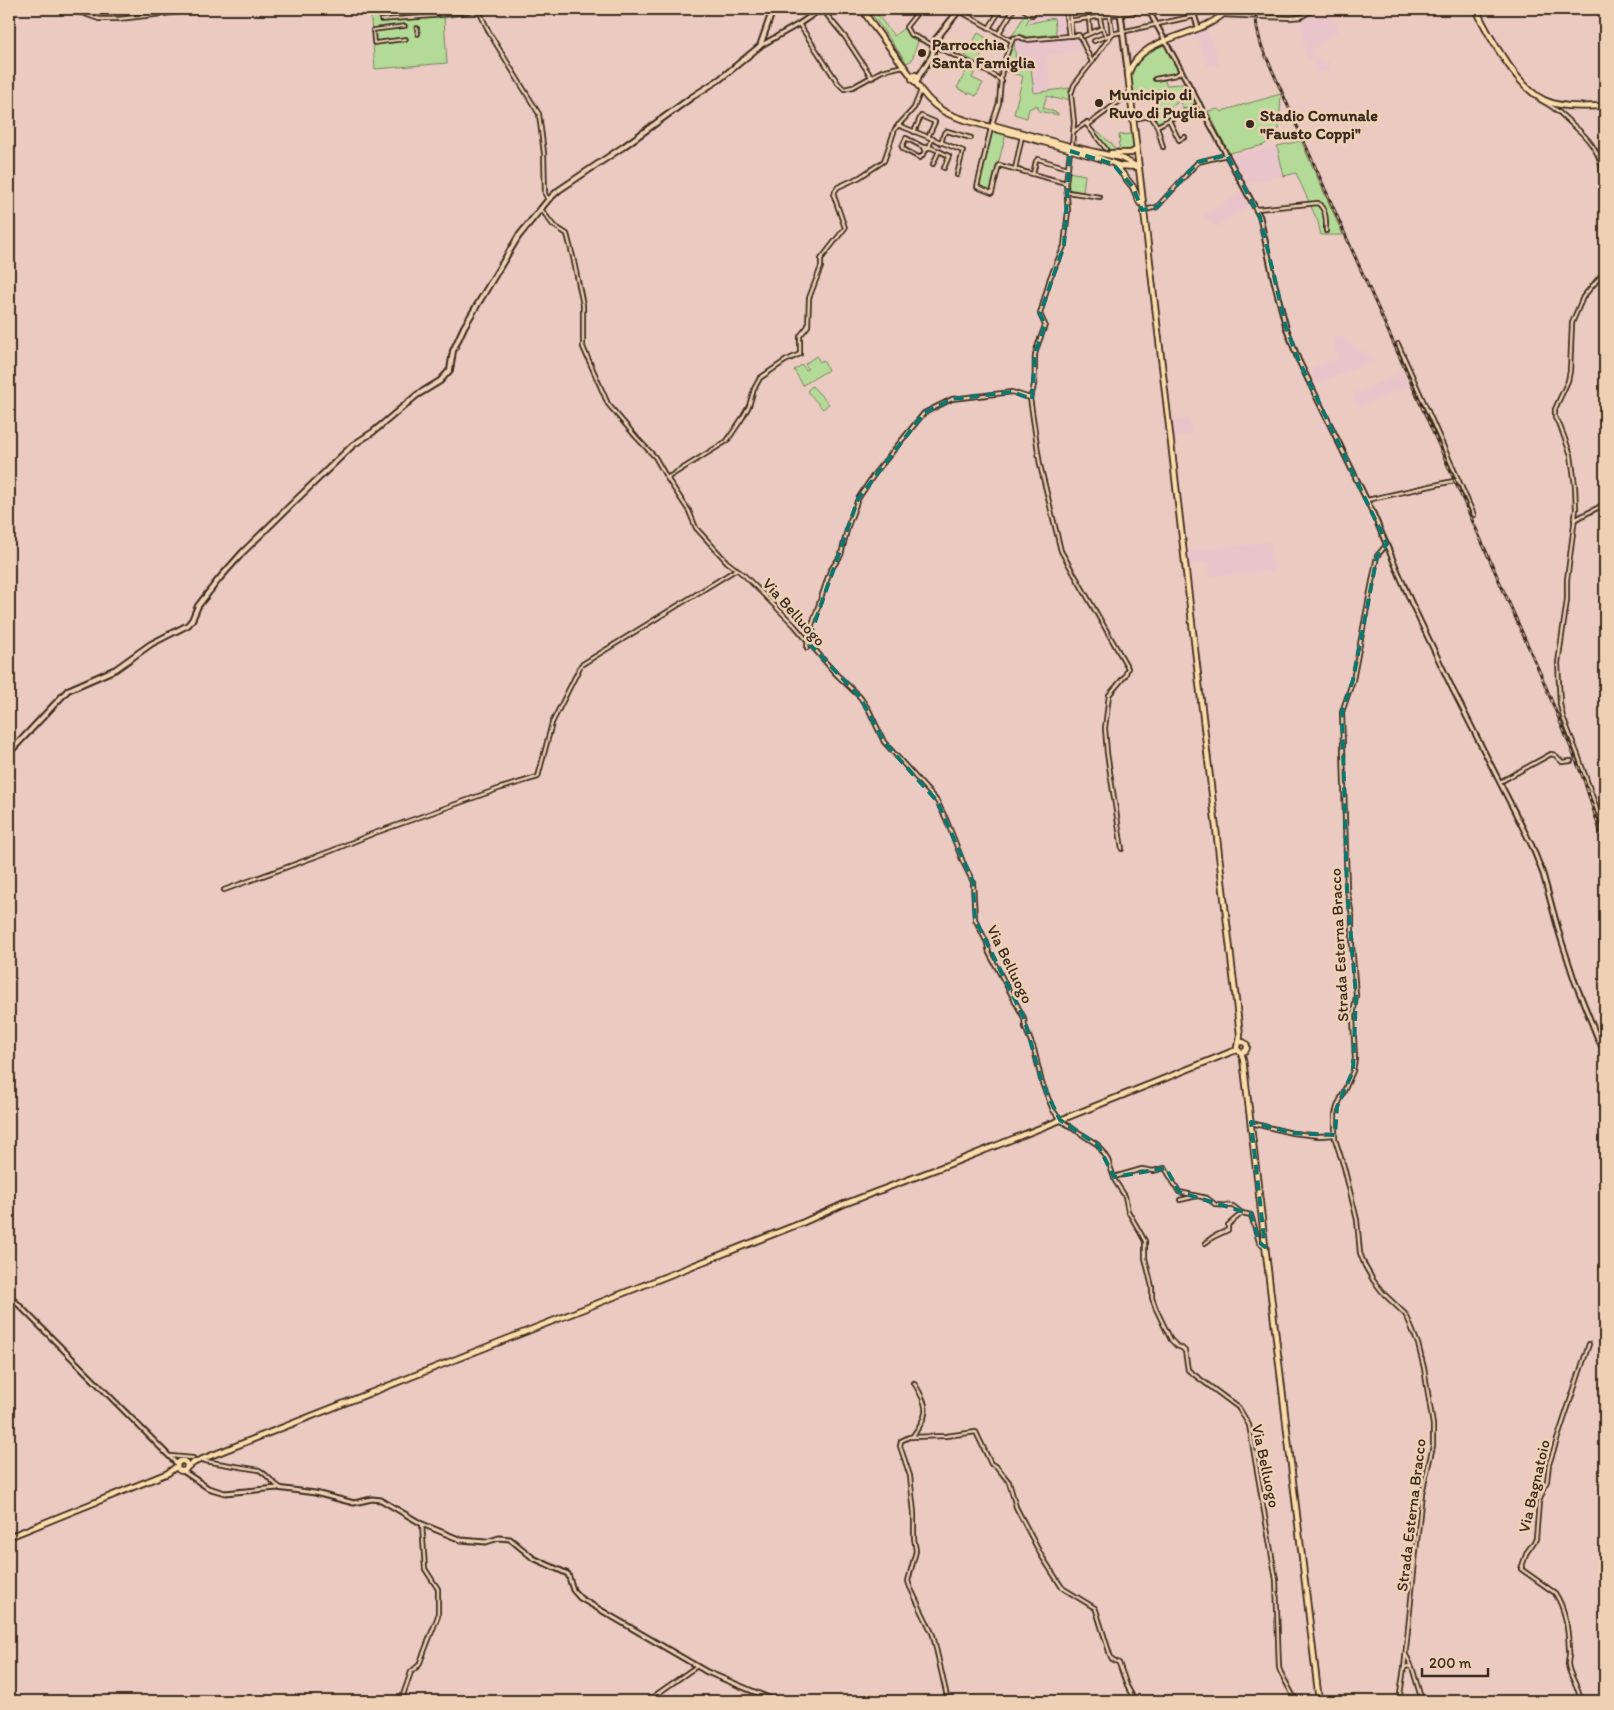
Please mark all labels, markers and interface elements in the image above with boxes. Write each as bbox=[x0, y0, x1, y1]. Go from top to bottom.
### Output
place label: Parrocchia Santa Famiglia bbox=[932, 35, 1036, 73]
marker: Parrocchia Santa Famiglia bbox=[916, 47, 928, 59]
place label: Municipio di Ruvo di Puglia bbox=[1109, 85, 1207, 123]
marker: Municipio di Ruvo di Puglia bbox=[1093, 97, 1105, 109]
place label: Stadio Comunale "Fausto Coppi" bbox=[1260, 106, 1378, 144]
marker: Stadio Comunale "Fausto Coppi" bbox=[1244, 118, 1256, 130]
street label: Via Belluogo bbox=[758, 574, 830, 650]
street label: Strada Esterna Bracco bbox=[1325, 868, 1353, 1022]
street label: Via Belluogo bbox=[983, 922, 1037, 1006]
street label: Via Belluogo bbox=[1248, 1422, 1284, 1510]
street label: Strada Esterna Bracco bbox=[1392, 1437, 1430, 1593]
street label: Via Bagnatoio bbox=[1514, 1438, 1554, 1534]
scale bar bbox=[1422, 1645, 1488, 1677]
text: 200 m bbox=[1429, 1654, 1472, 1672]

